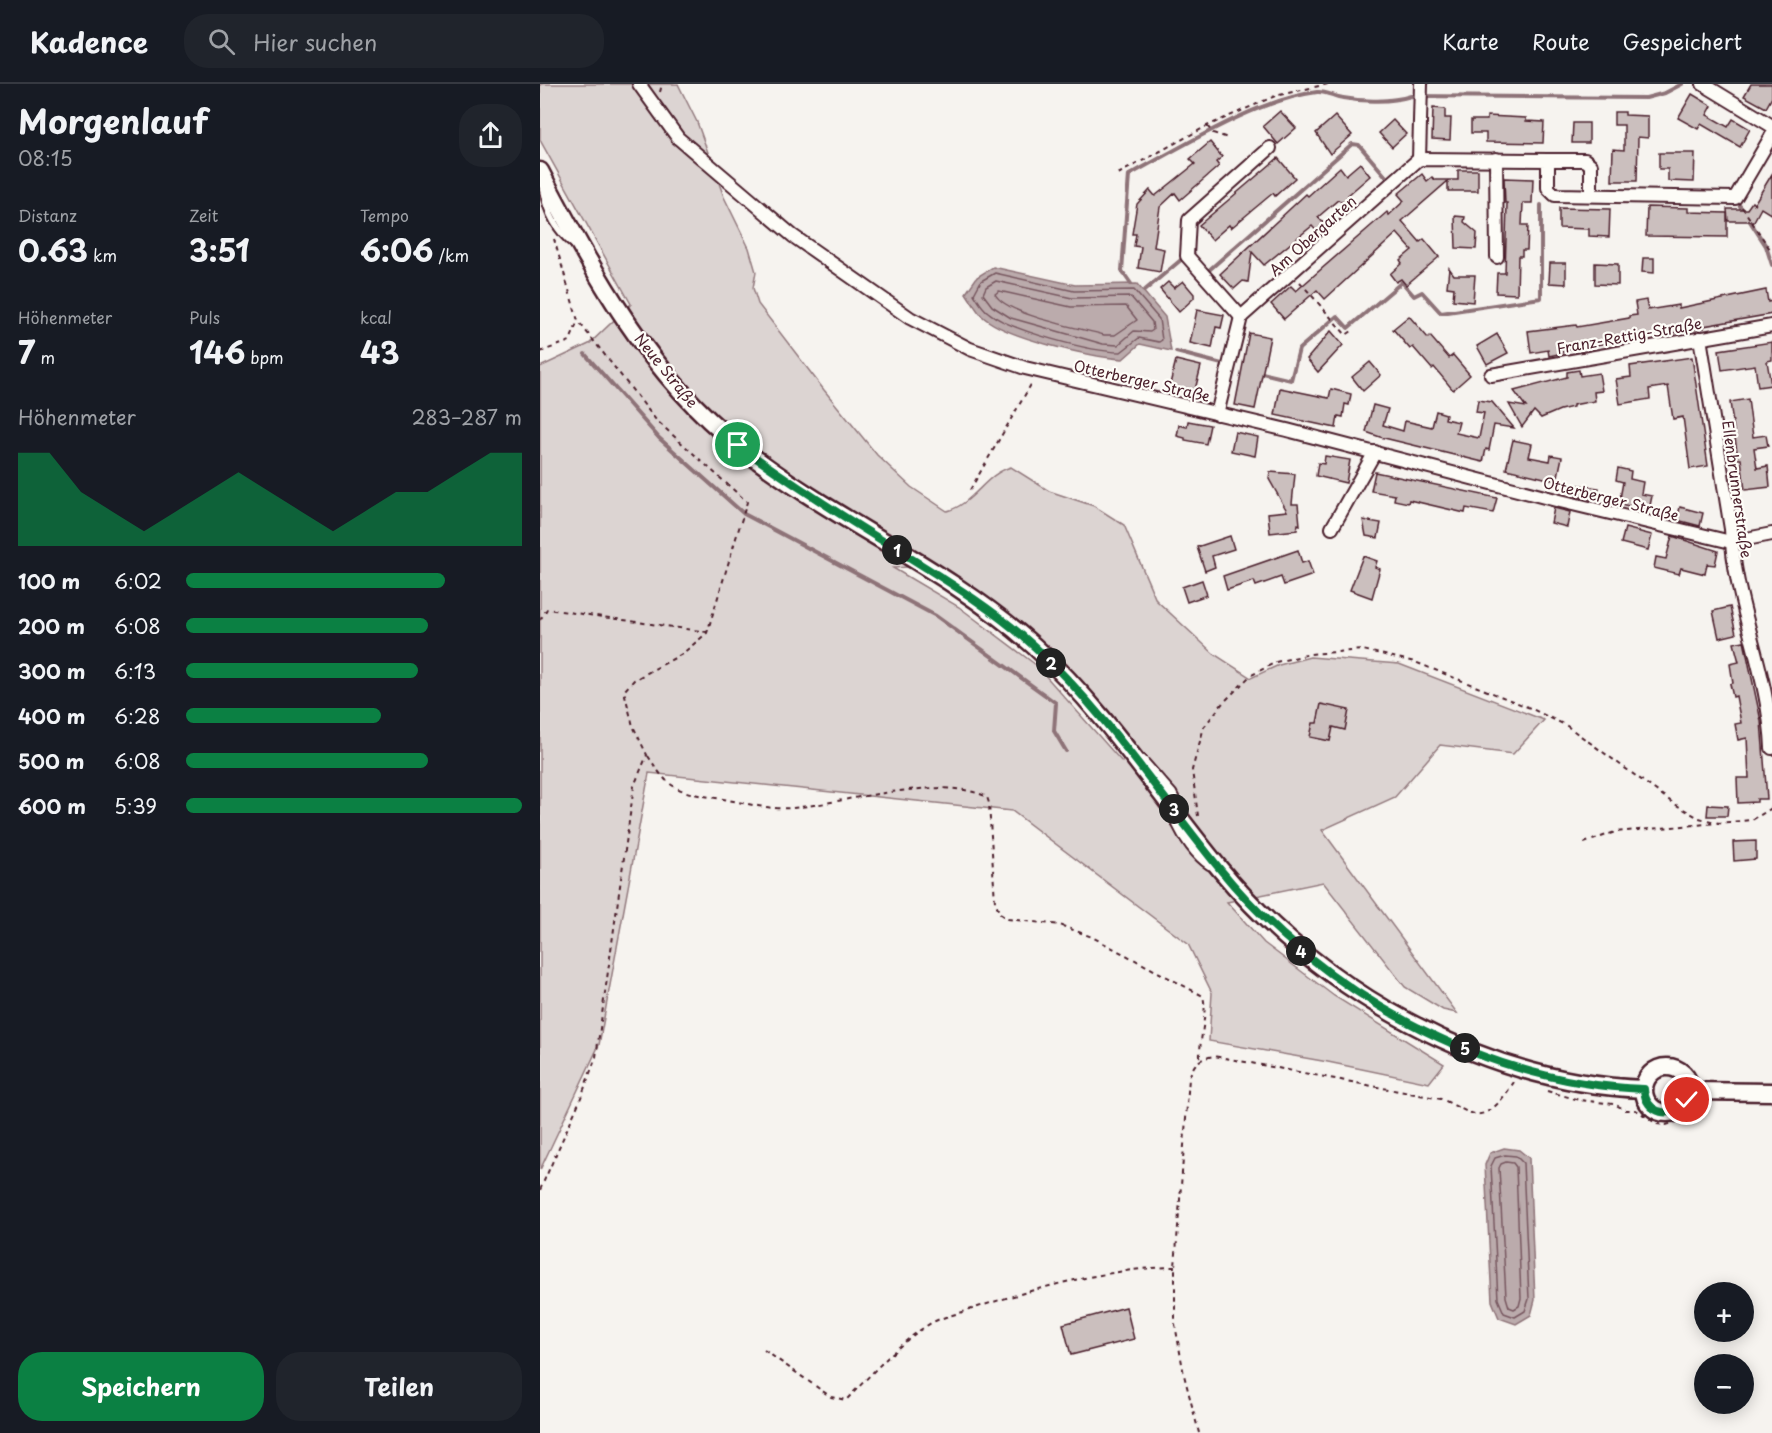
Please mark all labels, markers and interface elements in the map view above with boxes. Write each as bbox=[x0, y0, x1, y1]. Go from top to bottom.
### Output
search box bbox=[184, 14, 604, 68]
text: Kadence bbox=[30, 20, 148, 63]
icon: search bbox=[205, 25, 238, 58]
text: Hier suchen bbox=[253, 25, 377, 58]
text: Karte bbox=[1442, 25, 1499, 57]
text: Route bbox=[1532, 25, 1590, 57]
text: Gespeichert bbox=[1623, 25, 1742, 57]
text: Morgenlauf bbox=[18, 95, 208, 145]
button: share bbox=[459, 104, 522, 167]
text: 08:15 bbox=[18, 143, 73, 173]
street label: Am Obergarten bbox=[1263, 189, 1361, 281]
text: Distanz bbox=[18, 203, 77, 227]
text: Zeit bbox=[189, 203, 218, 227]
text: Tempo bbox=[360, 203, 409, 227]
text: 0.63 bbox=[18, 227, 88, 272]
text: 3:51 bbox=[189, 227, 250, 272]
text: 6:06 bbox=[360, 227, 433, 272]
text: km bbox=[88, 243, 117, 267]
text: /km bbox=[433, 243, 469, 267]
text: Höhenmeter bbox=[18, 305, 112, 329]
text: Puls bbox=[189, 305, 220, 329]
text: kcal bbox=[360, 305, 392, 329]
street label: Franz-Rettig-Straße bbox=[1555, 311, 1703, 359]
street label: Neue Straße bbox=[630, 328, 704, 412]
text: 7 bbox=[18, 329, 35, 374]
text: 146 bbox=[189, 329, 245, 374]
text: 43 bbox=[360, 329, 400, 374]
text: m bbox=[35, 345, 55, 369]
text: bpm bbox=[245, 345, 284, 369]
street label: Otterberger Straße bbox=[1072, 353, 1212, 407]
text: Höhenmeter bbox=[18, 402, 136, 432]
text: 283–287 m bbox=[411, 402, 522, 432]
pin bbox=[712, 419, 763, 470]
street label: Ellenbrunnerstraße bbox=[1717, 419, 1759, 559]
icon: arrive bbox=[721, 428, 754, 461]
street label: Otterberger Straße bbox=[1541, 470, 1681, 526]
pin: 1 bbox=[882, 535, 912, 565]
text: 1 bbox=[893, 538, 901, 562]
text: 100 m bbox=[18, 566, 80, 596]
text: 6:02 bbox=[114, 566, 162, 596]
text: 200 m bbox=[18, 611, 85, 641]
text: 6:08 bbox=[114, 611, 161, 641]
pin: 2 bbox=[1036, 648, 1066, 678]
text: 2 bbox=[1045, 651, 1057, 675]
text: 300 m bbox=[18, 656, 86, 686]
text: 6:13 bbox=[114, 656, 156, 686]
text: 400 m bbox=[18, 701, 86, 731]
text: 6:28 bbox=[114, 701, 160, 731]
text: 500 m bbox=[18, 746, 85, 776]
text: 6:08 bbox=[114, 746, 161, 776]
text: 600 m bbox=[18, 791, 86, 821]
text: 5:39 bbox=[114, 791, 157, 821]
pin: 3 bbox=[1159, 794, 1189, 824]
text: 3 bbox=[1169, 797, 1179, 821]
pin: 4 bbox=[1286, 936, 1316, 966]
text: 4 bbox=[1296, 939, 1306, 963]
pin: 5 bbox=[1450, 1033, 1480, 1063]
text: 5 bbox=[1460, 1036, 1470, 1060]
pin bbox=[1661, 1074, 1712, 1125]
icon: check bbox=[1670, 1083, 1703, 1116]
map controls bbox=[1694, 1282, 1754, 1414]
button: + bbox=[1694, 1282, 1754, 1342]
button: Speichern bbox=[18, 1352, 264, 1421]
button: Teilen bbox=[276, 1352, 522, 1421]
button: − bbox=[1694, 1354, 1754, 1414]

